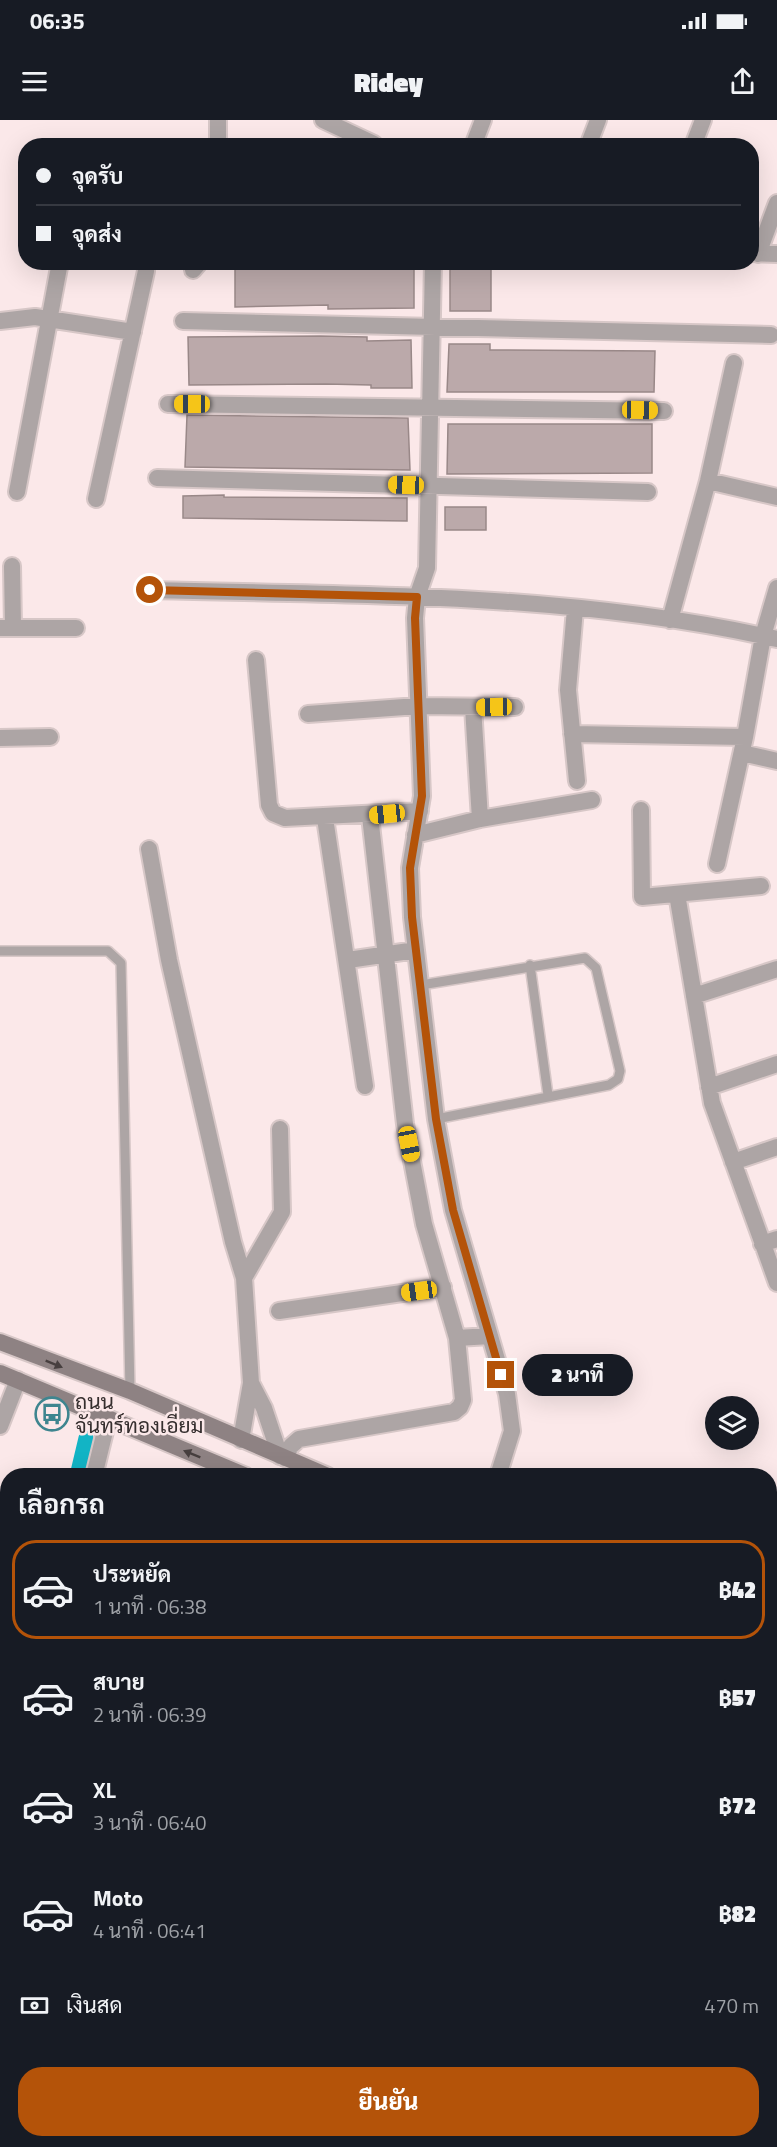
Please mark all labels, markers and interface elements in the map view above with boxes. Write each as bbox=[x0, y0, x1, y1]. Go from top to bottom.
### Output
text: 06:35 bbox=[30, 4, 85, 38]
text: Ridey bbox=[354, 61, 423, 102]
icon: menu bbox=[18, 65, 51, 98]
icon: share bbox=[726, 65, 759, 98]
text: จุดรับ bbox=[72, 159, 123, 193]
text: จุดส่ง bbox=[72, 217, 122, 251]
car bbox=[174, 395, 210, 413]
car bbox=[622, 401, 658, 419]
car bbox=[388, 475, 424, 495]
route start bbox=[136, 576, 163, 603]
car bbox=[476, 698, 512, 716]
car bbox=[368, 803, 406, 825]
car bbox=[397, 1125, 421, 1163]
car bbox=[400, 1280, 438, 1302]
callout: 2 นาที bbox=[522, 1354, 633, 1396]
one-way arrow bbox=[46, 1359, 64, 1369]
text: 2 นาที bbox=[551, 1359, 604, 1390]
route end bbox=[487, 1361, 514, 1388]
place label: ถนน จันทร์ทองเอี่ยม bbox=[75, 1385, 203, 1441]
bus stop icon: ถนน จันทร์ทองเอี่ยม bbox=[34, 1396, 70, 1432]
map controls bbox=[705, 1396, 759, 1450]
button: layers bbox=[705, 1396, 759, 1450]
one-way arrow bbox=[182, 1449, 200, 1459]
text: เลือกรถ bbox=[18, 1483, 105, 1524]
text: ประหยัด bbox=[93, 1557, 171, 1591]
icon: car bbox=[21, 1563, 75, 1617]
text: ฿42 bbox=[718, 1573, 756, 1607]
text: 1 นาที · 06:38 bbox=[93, 1591, 206, 1622]
text: สบาย bbox=[93, 1665, 145, 1699]
icon: car bbox=[21, 1671, 75, 1725]
text: ฿57 bbox=[718, 1681, 756, 1715]
text: 2 นาที · 06:39 bbox=[93, 1699, 206, 1730]
text: XL bbox=[93, 1773, 116, 1807]
icon: car bbox=[21, 1779, 75, 1833]
text: ฿72 bbox=[718, 1789, 756, 1823]
text: 3 นาที · 06:40 bbox=[93, 1807, 206, 1838]
text: Moto bbox=[93, 1881, 143, 1915]
icon: car bbox=[21, 1887, 75, 1941]
text: ฿82 bbox=[718, 1897, 756, 1931]
text: 4 นาที · 06:41 bbox=[93, 1915, 206, 1946]
text: เงินสด bbox=[66, 1988, 123, 2022]
icon: cash bbox=[18, 1989, 51, 2022]
text: 470 m bbox=[704, 1990, 759, 2021]
button: ยืนยัน bbox=[18, 2067, 759, 2136]

